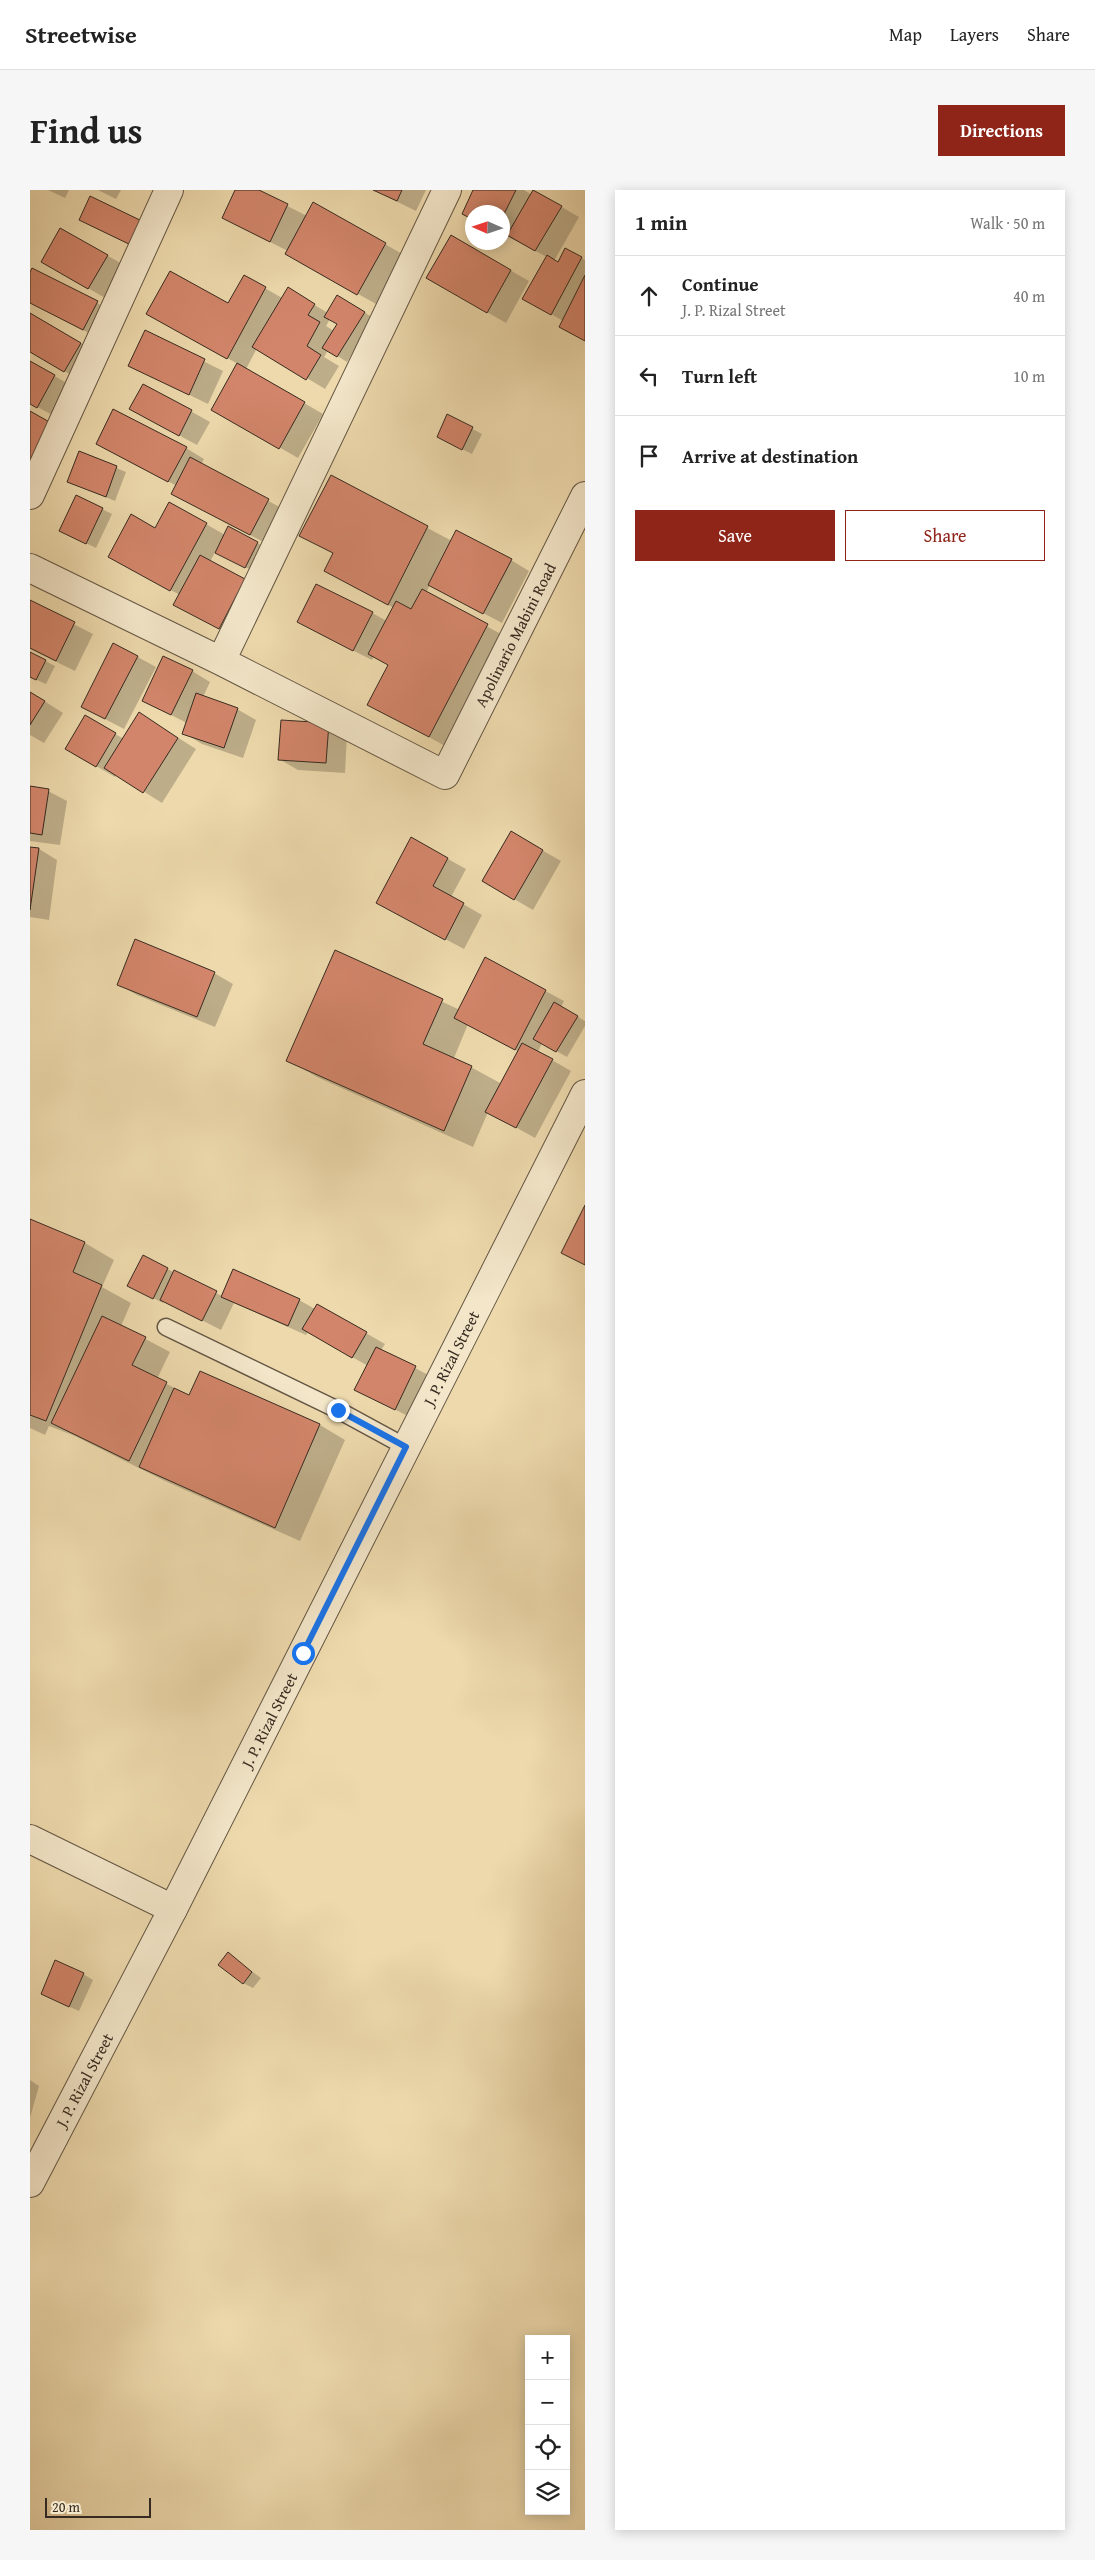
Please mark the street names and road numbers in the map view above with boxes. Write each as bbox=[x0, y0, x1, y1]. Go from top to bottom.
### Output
street label: Apolinario Mabini Road bbox=[468, 558, 562, 711]
street label: J. P. Rizal Street bbox=[416, 1306, 485, 1411]
street label: J. P. Rizal Street bbox=[234, 1668, 303, 1773]
street label: J. P. Rizal Street bbox=[48, 2028, 119, 2133]

